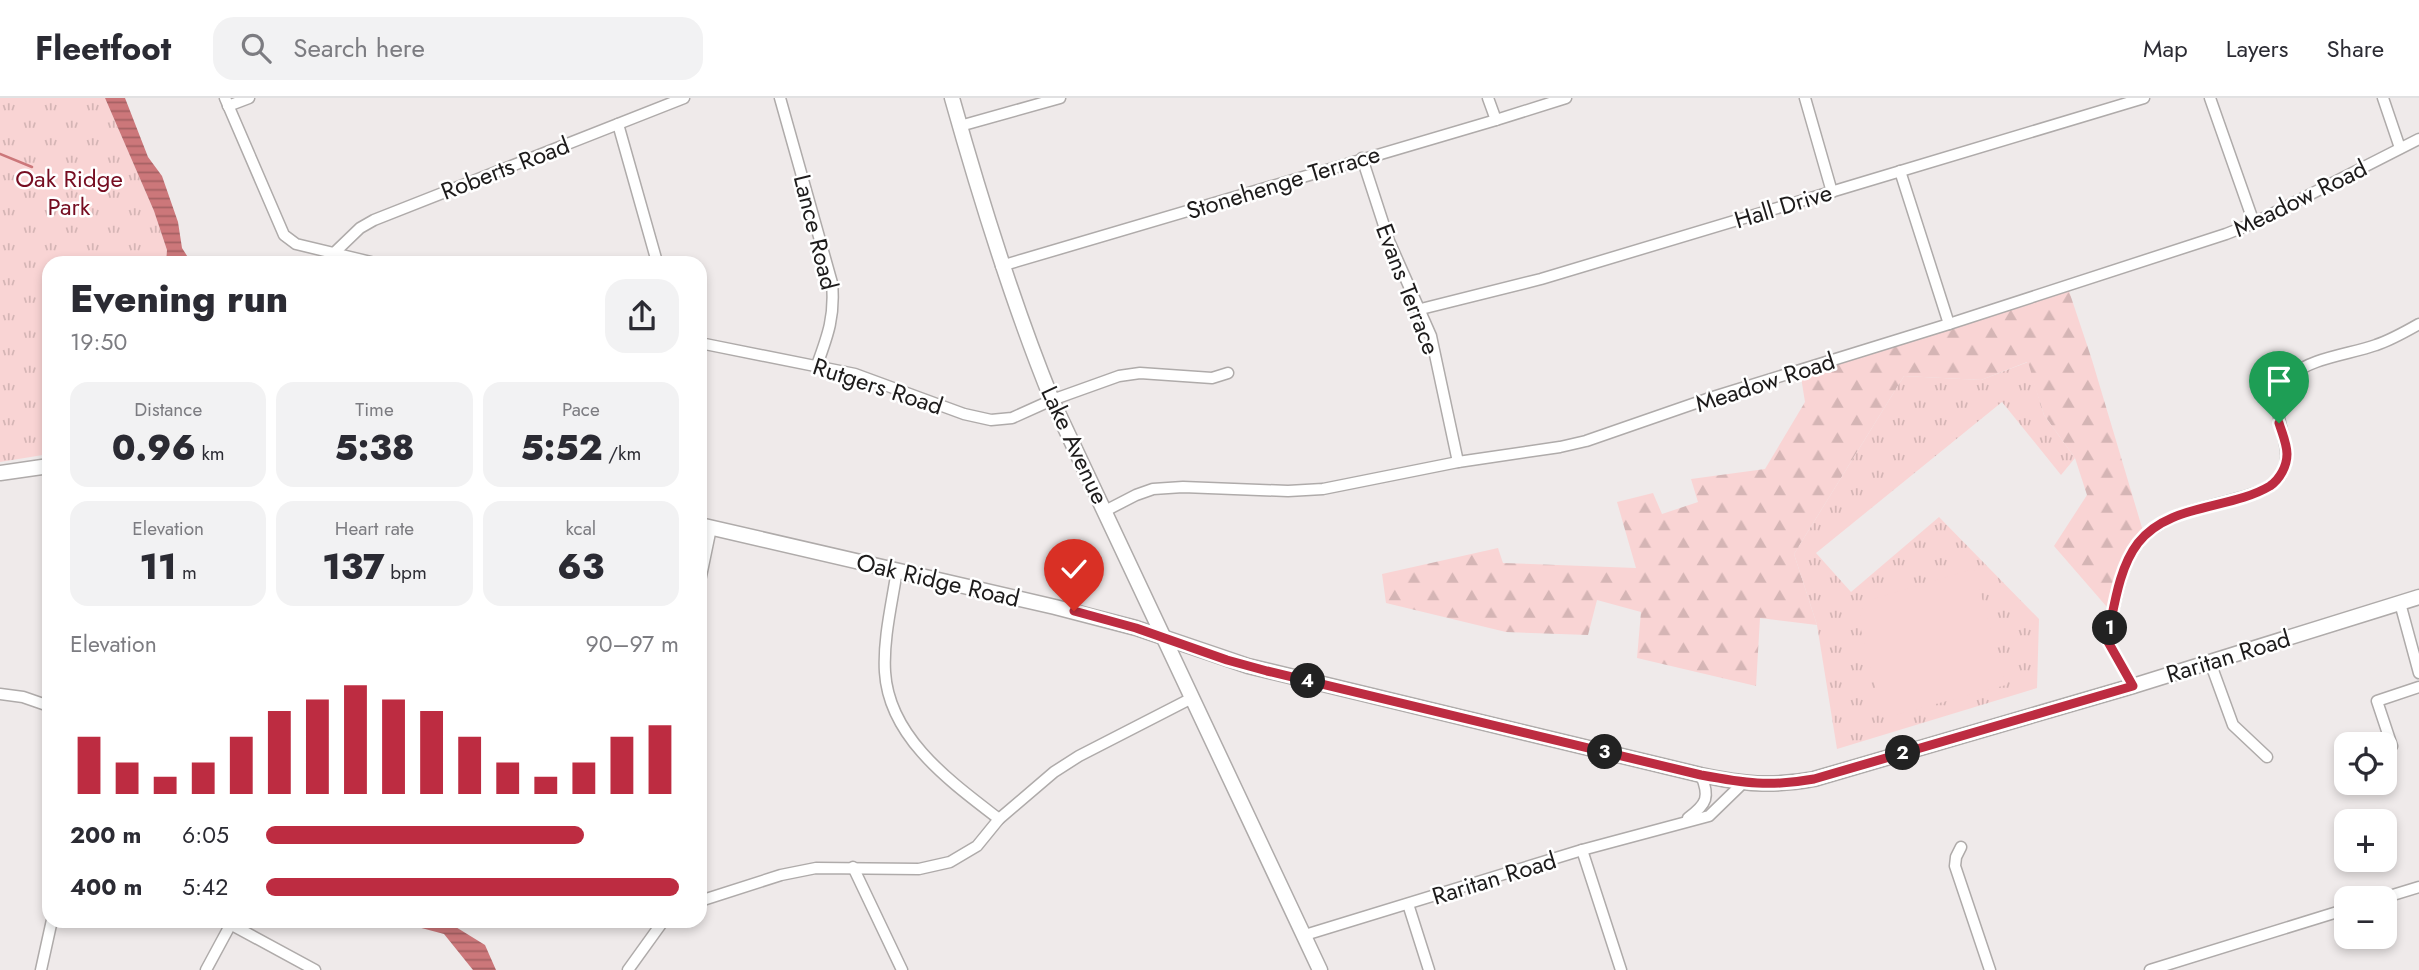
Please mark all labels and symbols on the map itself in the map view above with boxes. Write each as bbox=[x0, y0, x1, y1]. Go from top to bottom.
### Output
street label: Roberts Road bbox=[436, 127, 574, 209]
street label: Stonehenge Terrace bbox=[1182, 136, 1384, 228]
street label: Meadow Road bbox=[2227, 150, 2373, 246]
park label: Oak Ridge Park bbox=[15, 161, 123, 224]
street label: Lance Road bbox=[785, 171, 847, 293]
street label: Hall Drive bbox=[1730, 175, 1836, 237]
street label: Evans Terrace bbox=[1367, 218, 1449, 360]
street label: Meadow Road bbox=[1691, 343, 1839, 421]
street label: Rutgers Road bbox=[809, 349, 947, 423]
pin bbox=[2249, 351, 2309, 423]
street label: Lake Avenue bbox=[1032, 380, 1118, 510]
pin bbox=[1044, 539, 1104, 611]
street label: Oak Ridge Road bbox=[853, 544, 1023, 616]
pin: 1 bbox=[2092, 610, 2128, 646]
street label: Raritan Road bbox=[2162, 621, 2294, 691]
pin: 4 bbox=[1290, 664, 1326, 698]
pin: 3 bbox=[1588, 734, 1622, 770]
pin: 2 bbox=[1885, 736, 1920, 770]
street label: Raritan Road bbox=[1428, 843, 1560, 913]

